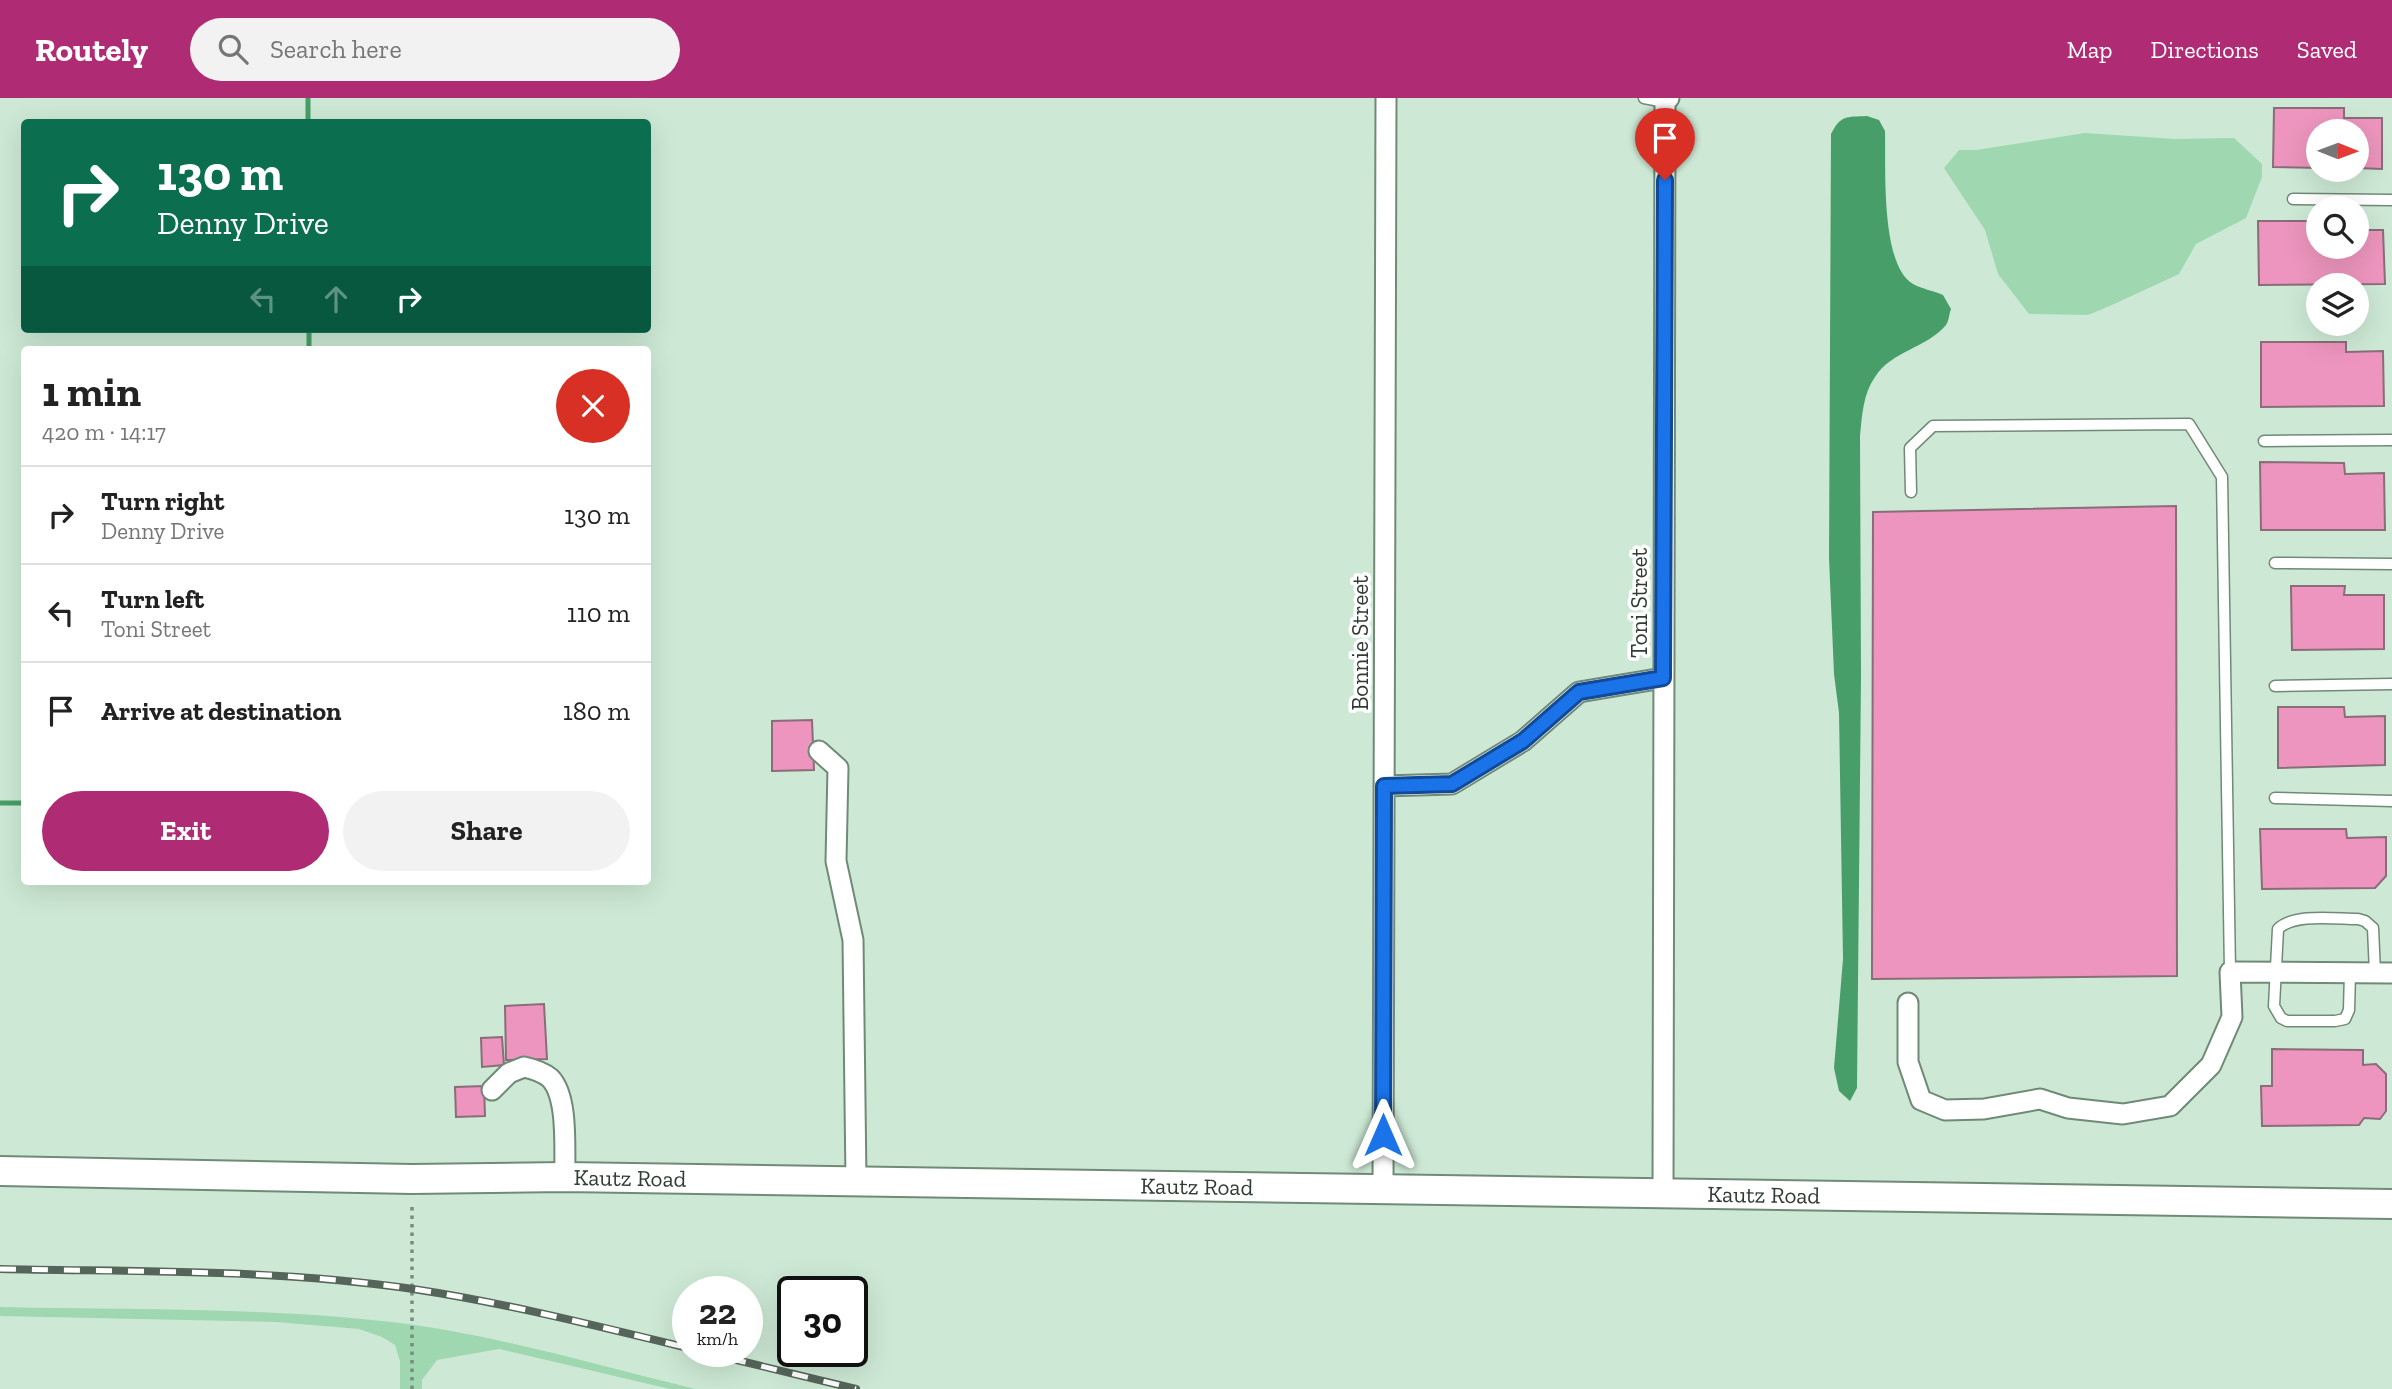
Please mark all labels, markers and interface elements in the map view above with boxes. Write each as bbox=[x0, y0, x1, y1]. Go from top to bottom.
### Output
search box bbox=[190, 18, 680, 81]
text: Routely bbox=[35, 30, 148, 69]
icon: search bbox=[214, 30, 252, 68]
text: Search here bbox=[270, 33, 402, 65]
text: Map bbox=[2067, 35, 2113, 64]
text: Directions bbox=[2151, 35, 2259, 64]
text: Saved bbox=[2297, 35, 2357, 64]
pin bbox=[1635, 108, 1695, 180]
icon: arrive bbox=[1646, 119, 1684, 157]
north arrow bbox=[2306, 119, 2370, 182]
map controls bbox=[2306, 119, 2369, 336]
text: 130 m bbox=[157, 144, 283, 203]
icon: right bbox=[42, 147, 133, 238]
button: search bbox=[2306, 196, 2369, 259]
text: Denny Drive bbox=[157, 204, 329, 242]
button: layers bbox=[2306, 273, 2369, 336]
icon: left bbox=[244, 280, 282, 318]
icon: ahead bbox=[317, 280, 355, 318]
icon: right bbox=[390, 280, 428, 318]
text: 1 min bbox=[42, 366, 141, 417]
button: close bbox=[556, 369, 630, 443]
text: 420 m · 14:17 bbox=[42, 418, 166, 446]
text: Turn right bbox=[101, 485, 224, 517]
icon: right bbox=[42, 496, 80, 534]
text: 130 m bbox=[564, 499, 630, 531]
text: Denny Drive bbox=[101, 517, 224, 545]
street label: Toni Street bbox=[1625, 548, 1653, 658]
street label: Bonnie Street bbox=[1346, 575, 1374, 711]
text: Turn left bbox=[101, 583, 204, 615]
icon: left bbox=[42, 594, 80, 632]
text: 110 m bbox=[567, 597, 630, 629]
text: Toni Street bbox=[101, 615, 211, 643]
icon: arrive bbox=[42, 692, 80, 730]
text: Arrive at destination bbox=[101, 695, 341, 727]
text: 180 m bbox=[563, 695, 630, 727]
button: Exit bbox=[42, 791, 329, 871]
button: Share bbox=[343, 791, 630, 871]
position arrow bbox=[1346, 1098, 1420, 1172]
street label: Kautz Road bbox=[573, 1163, 687, 1193]
street label: Kautz Road bbox=[1140, 1172, 1254, 1201]
street label: Kautz Road bbox=[1707, 1180, 1821, 1210]
speed limit sign: 30 bbox=[777, 1276, 868, 1367]
text: 22 bbox=[699, 1291, 736, 1333]
text: km/h bbox=[697, 1328, 738, 1350]

